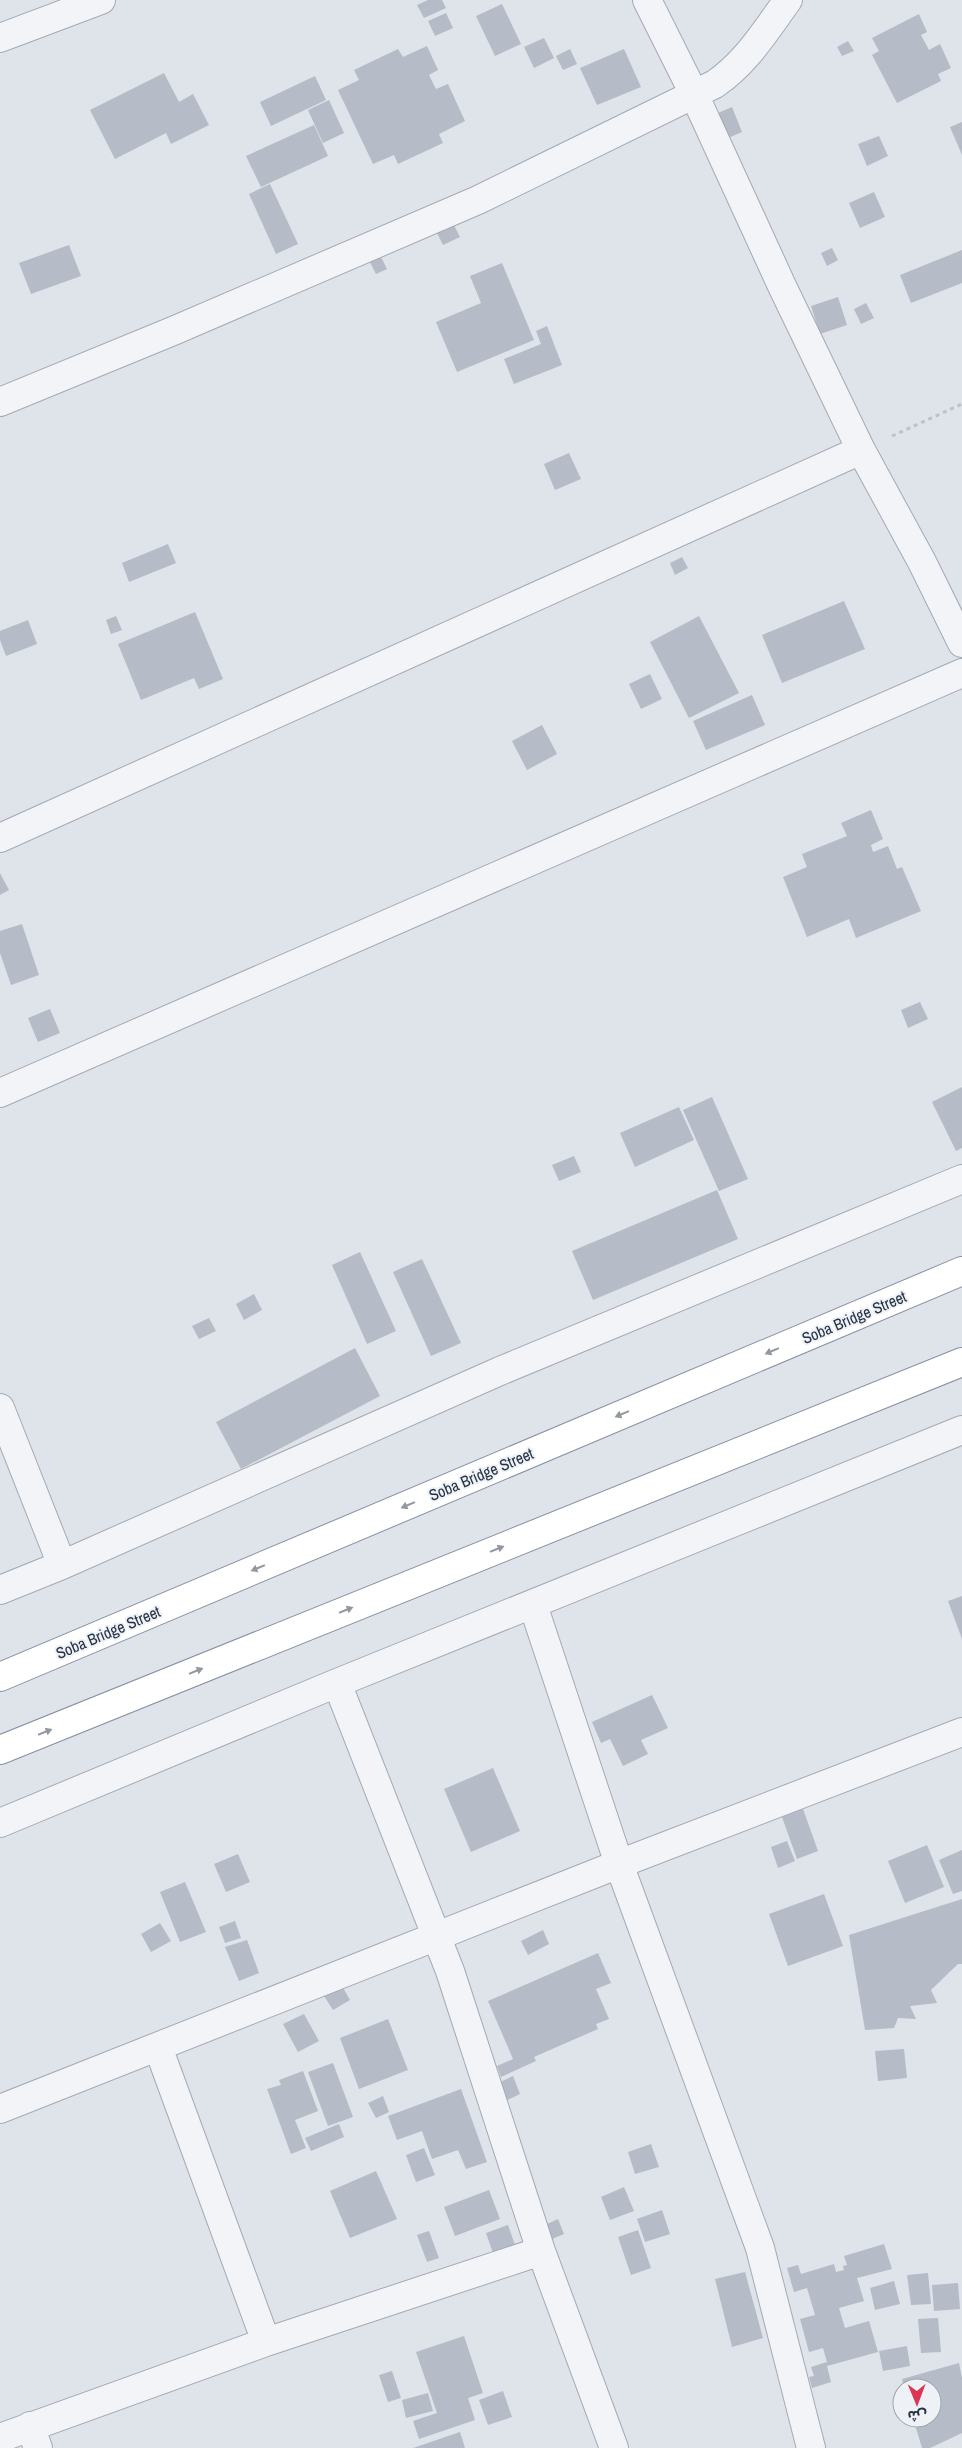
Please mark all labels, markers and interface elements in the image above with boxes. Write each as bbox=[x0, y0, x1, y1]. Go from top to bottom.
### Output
street label: Soba Bridge Street bbox=[798, 1285, 910, 1349]
one-way arrow bbox=[764, 1347, 779, 1355]
one-way arrow bbox=[615, 1411, 629, 1419]
street label: Soba Bridge Street bbox=[425, 1442, 537, 1506]
one-way arrow bbox=[400, 1501, 415, 1509]
one-way arrow bbox=[490, 1544, 504, 1552]
one-way arrow bbox=[251, 1565, 265, 1573]
street label: Soba Bridge Street bbox=[52, 1600, 164, 1664]
one-way arrow bbox=[339, 1605, 353, 1613]
one-way arrow bbox=[189, 1666, 203, 1674]
one-way arrow bbox=[38, 1727, 52, 1735]
north arrow bbox=[892, 2378, 942, 2428]
text: ش bbox=[907, 2407, 927, 2425]

